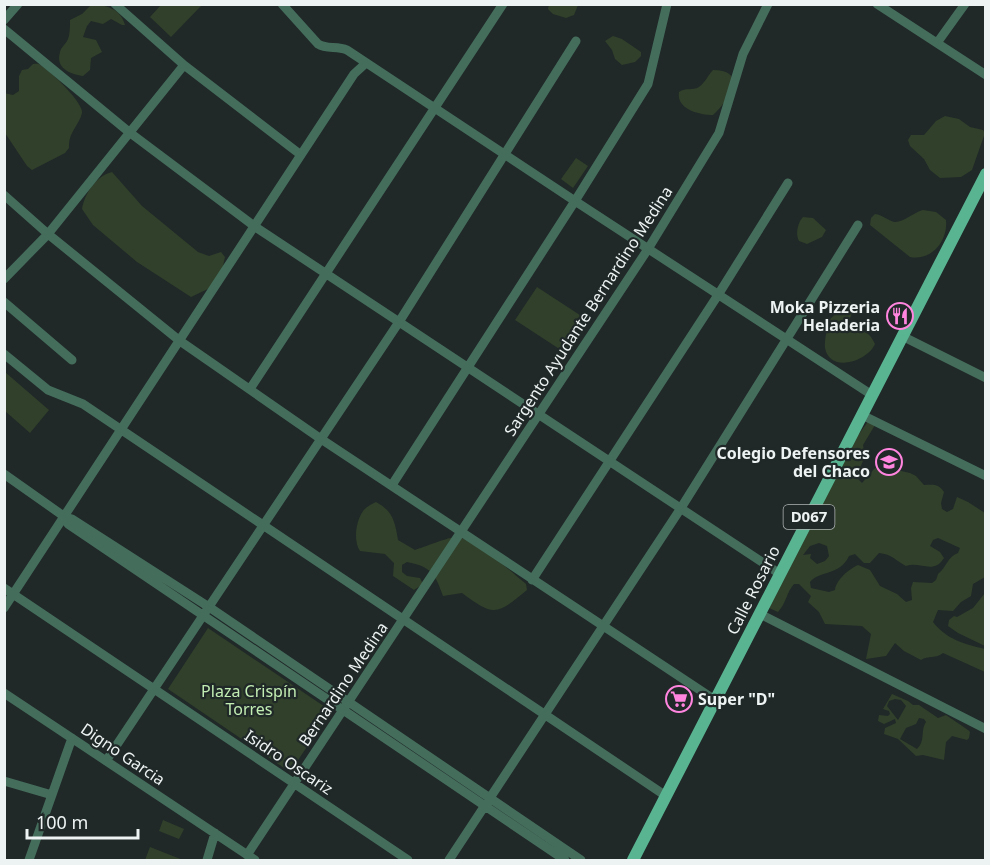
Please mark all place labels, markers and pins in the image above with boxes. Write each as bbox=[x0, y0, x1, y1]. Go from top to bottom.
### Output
place label: Moka Pizzeria Heladeria bbox=[770, 296, 880, 336]
restaurant icon: Moka Pizzeria Heladeria bbox=[885, 301, 915, 331]
place label: Colegio Defensores del Chaco bbox=[716, 442, 870, 482]
school or university icon: Colegio Defensores del Chaco bbox=[874, 447, 904, 477]
supermarket icon: Super "D" bbox=[664, 684, 694, 714]
place label: Super "D" bbox=[698, 688, 775, 710]

